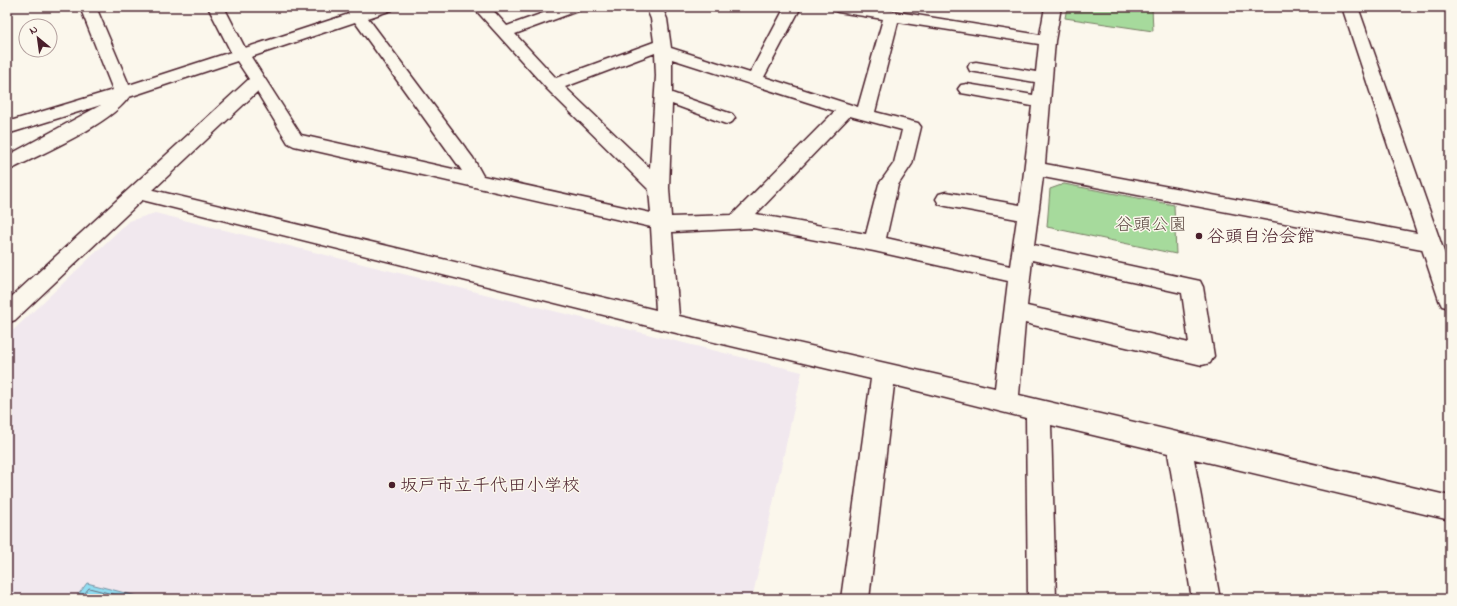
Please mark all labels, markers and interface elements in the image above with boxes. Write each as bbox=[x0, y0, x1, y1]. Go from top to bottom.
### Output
north arrow bbox=[18, 18, 58, 58]
text: N bbox=[27, 21, 41, 39]
park label: 谷頭公園 bbox=[1115, 213, 1187, 239]
place label: 谷頭自治会館 bbox=[1207, 225, 1315, 251]
marker: 谷頭自治会館 bbox=[1194, 231, 1204, 241]
place label: 坂戸市立千代田小学校 bbox=[400, 474, 580, 500]
marker: 坂戸市立千代田小学校 bbox=[387, 480, 397, 490]

